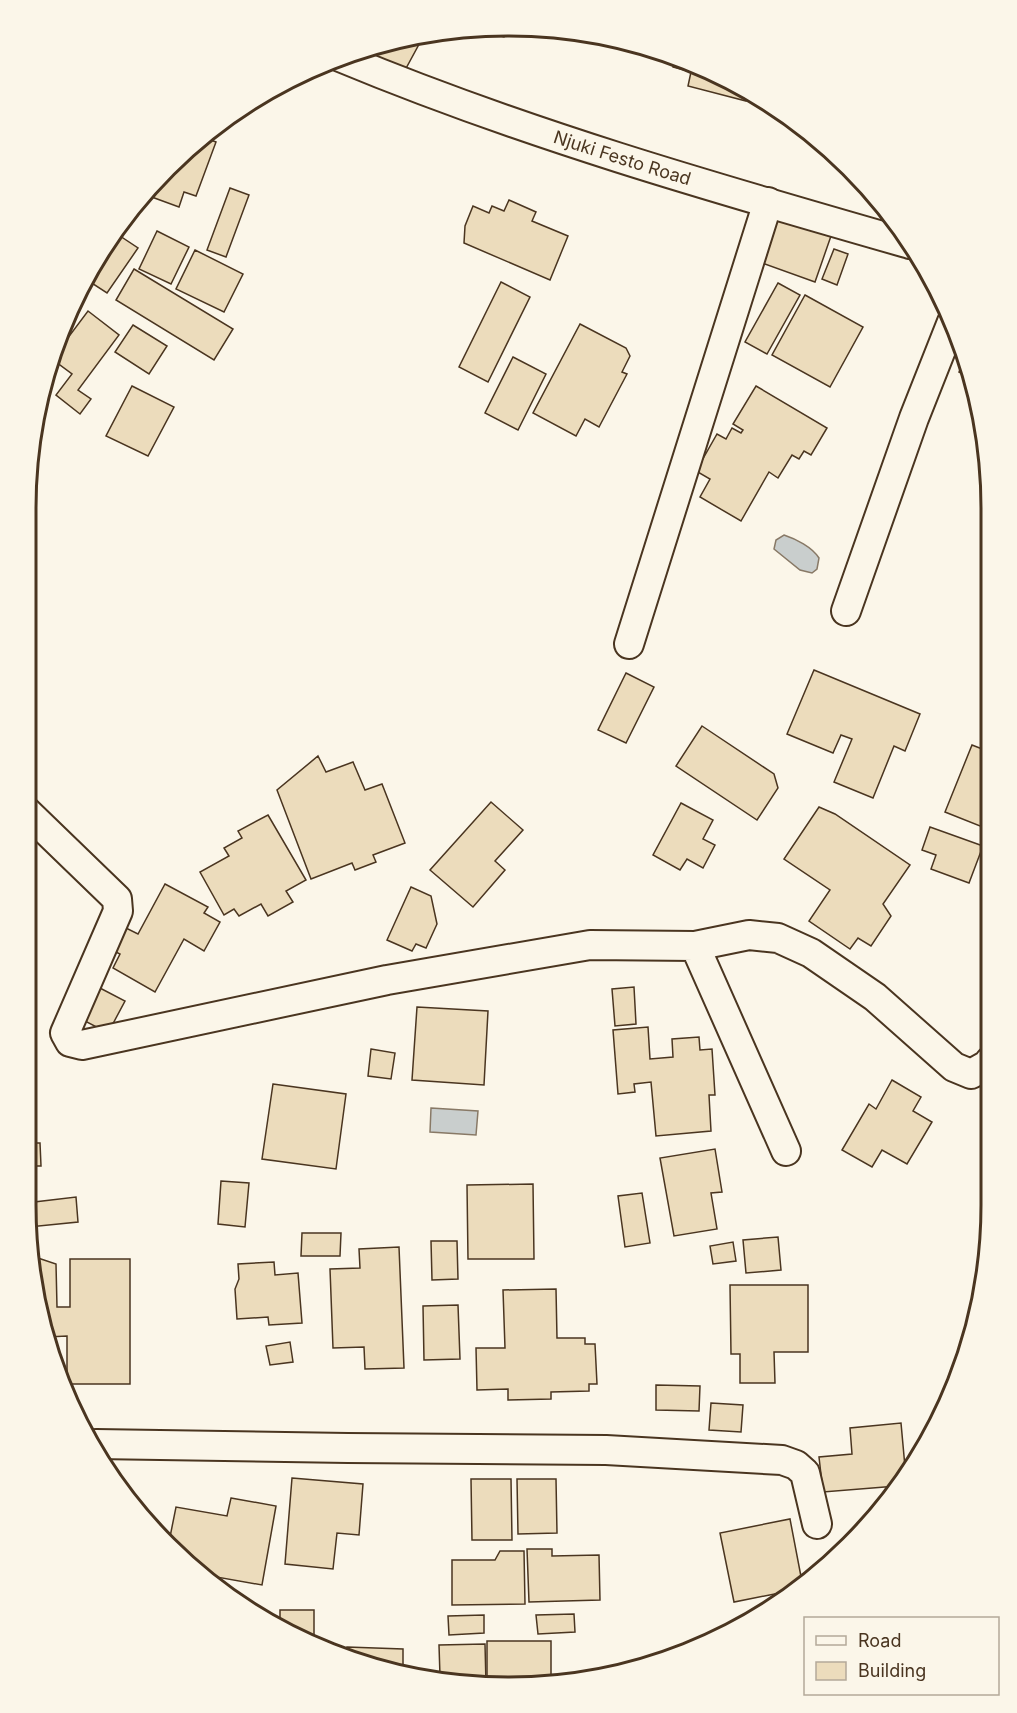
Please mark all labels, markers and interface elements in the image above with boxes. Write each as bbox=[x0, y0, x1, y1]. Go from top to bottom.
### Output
street label: Njuki Festo Road bbox=[551, 126, 694, 189]
legend bbox=[804, 1617, 999, 1695]
text: Road bbox=[858, 1630, 901, 1651]
text: Building bbox=[858, 1660, 926, 1681]

